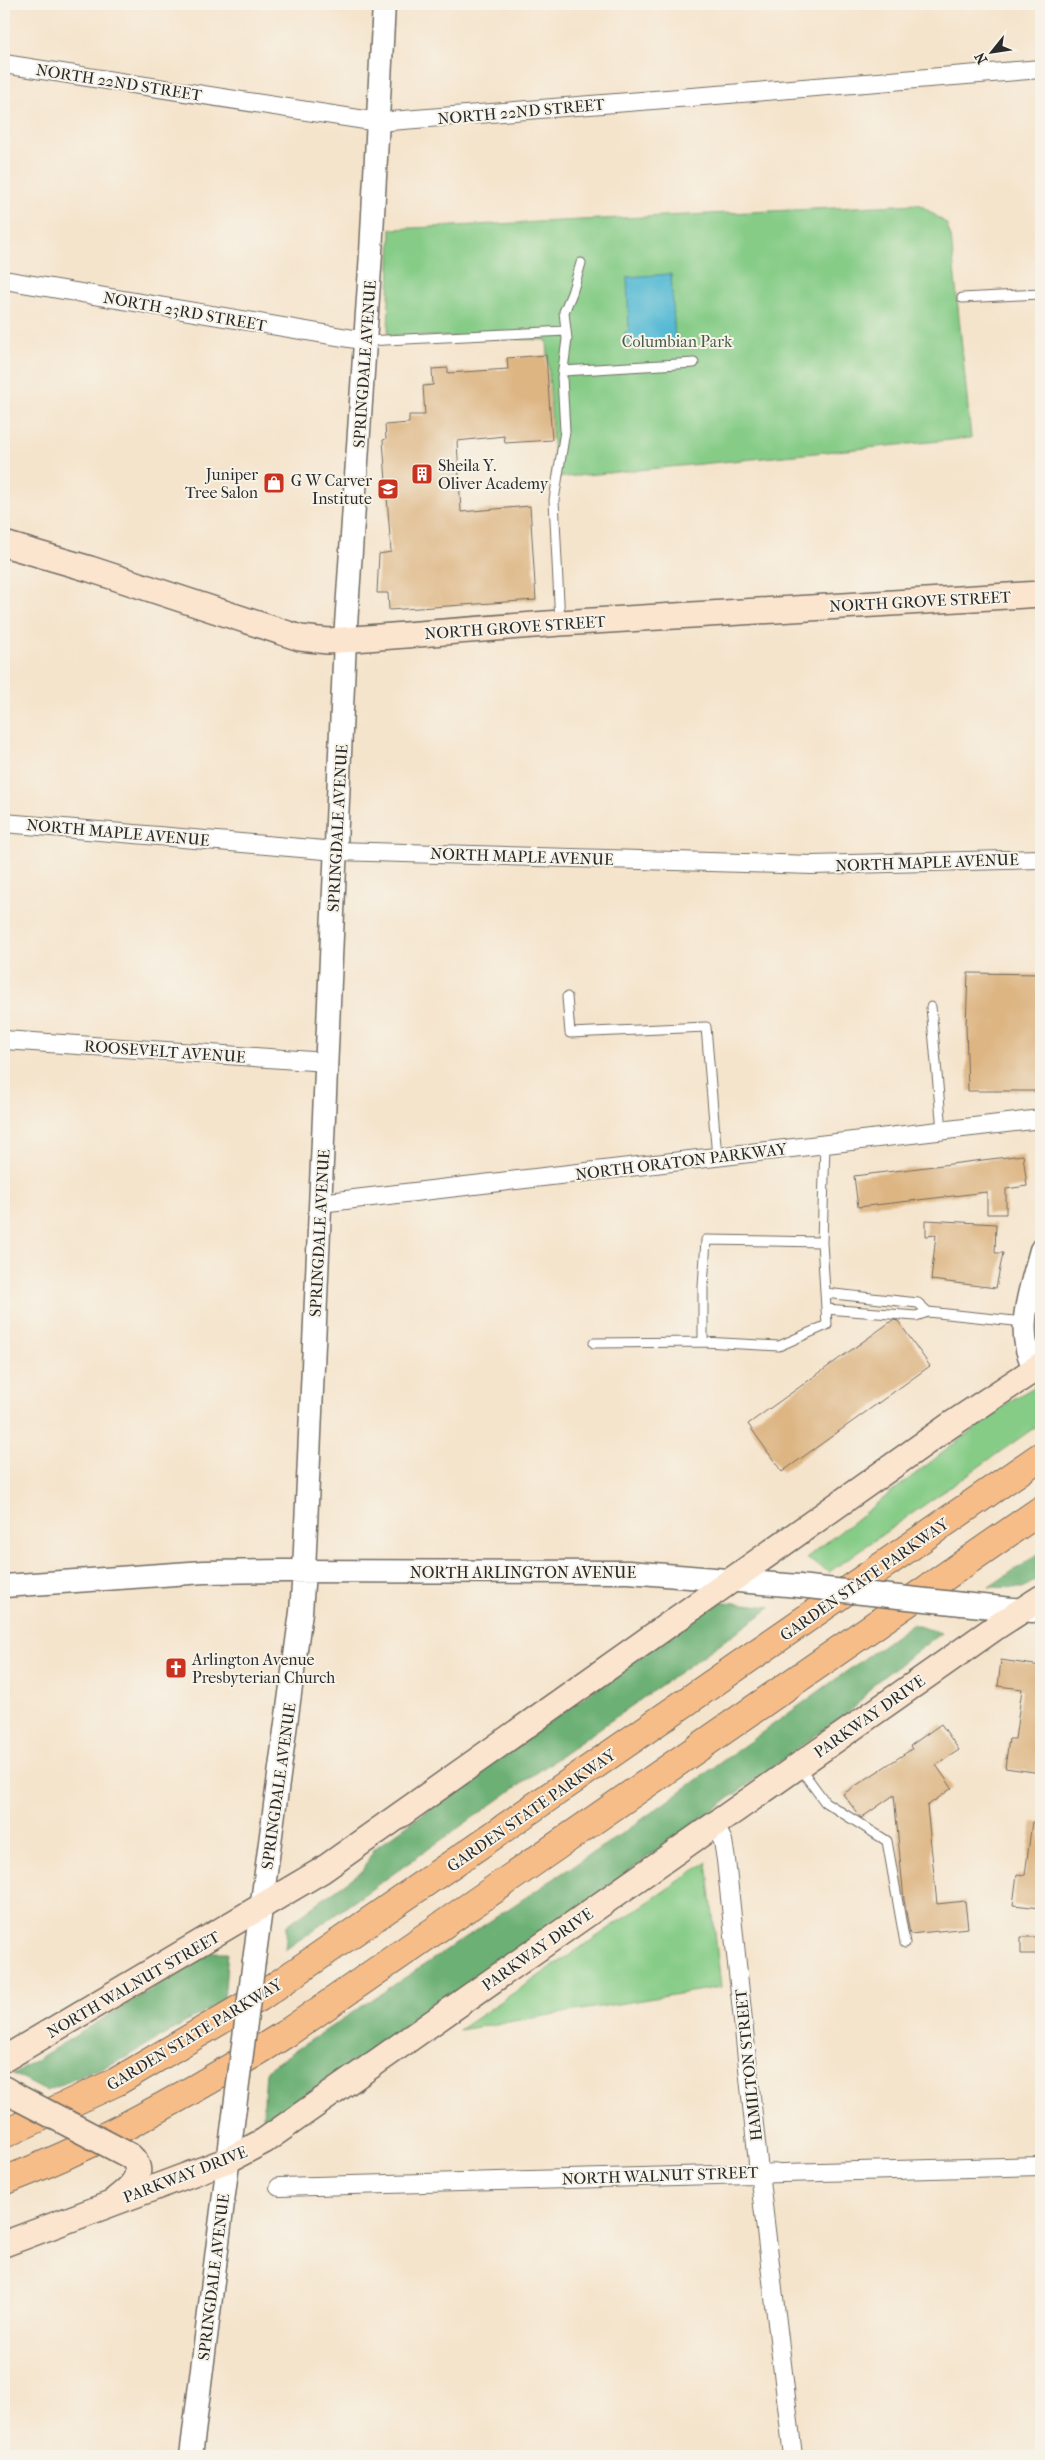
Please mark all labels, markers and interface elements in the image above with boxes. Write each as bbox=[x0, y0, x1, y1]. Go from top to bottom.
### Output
north arrow bbox=[968, 28, 1018, 78]
text: N bbox=[971, 49, 991, 67]
street label: NORTH 22ND STREET bbox=[35, 60, 203, 105]
street label: NORTH 22ND STREET bbox=[437, 95, 606, 128]
street label: SPRINGDALE AVENUE bbox=[349, 279, 380, 448]
street label: NORTH 23RD STREET bbox=[102, 288, 268, 335]
park label: Columbian Park bbox=[622, 332, 733, 351]
place label: Sheila Y. Oliver Academy bbox=[438, 456, 549, 493]
building icon: Sheila Y. Oliver Academy bbox=[410, 462, 434, 486]
place label: Juniper Tree Salon bbox=[185, 465, 259, 502]
shop icon: Juniper Tree Salon bbox=[262, 471, 286, 495]
place label: G W Carver Institute bbox=[291, 471, 372, 508]
school or university icon: G W Carver Institute bbox=[376, 477, 400, 501]
street label: NORTH GROVE STREET bbox=[829, 587, 1011, 616]
street label: NORTH GROVE STREET bbox=[424, 612, 607, 643]
street label: SPRINGDALE AVENUE bbox=[324, 743, 351, 912]
street label: NORTH MAPLE AVENUE bbox=[26, 815, 211, 850]
street label: NORTH MAPLE AVENUE bbox=[430, 844, 614, 869]
street label: NORTH MAPLE AVENUE bbox=[835, 850, 1019, 875]
street label: ROOSEVELT AVENUE bbox=[84, 1036, 247, 1067]
street label: NORTH ORATON PARKWAY bbox=[574, 1139, 789, 1184]
street label: SPRINGDALE AVENUE bbox=[306, 1148, 333, 1317]
street label: GARDEN STATE PARKWAY bbox=[776, 1513, 953, 1645]
street label: NORTH ARLINGTON AVENUE bbox=[410, 1563, 636, 1582]
place label: Arlington Avenue Presbyterian Church bbox=[191, 1650, 335, 1687]
church icon: Arlington Avenue Presbyterian Church bbox=[164, 1656, 188, 1680]
street label: PARKWAY DRIVE bbox=[810, 1671, 929, 1762]
street label: SPRINGDALE AVENUE bbox=[257, 1701, 300, 1871]
street label: GARDEN STATE PARKWAY bbox=[443, 1744, 620, 1876]
street label: PARKWAY DRIVE bbox=[478, 1904, 597, 1995]
street label: NORTH WALNUT STREET bbox=[43, 1927, 223, 2042]
street label: GARDEN STATE PARKWAY bbox=[103, 1974, 286, 2094]
street label: HAMILTON STREET bbox=[731, 1988, 766, 2142]
street label: PARKWAY DRIVE bbox=[120, 2142, 250, 2207]
street label: NORTH WALNUT STREET bbox=[561, 2163, 759, 2188]
street label: SPRINGDALE AVENUE bbox=[194, 2192, 233, 2362]

